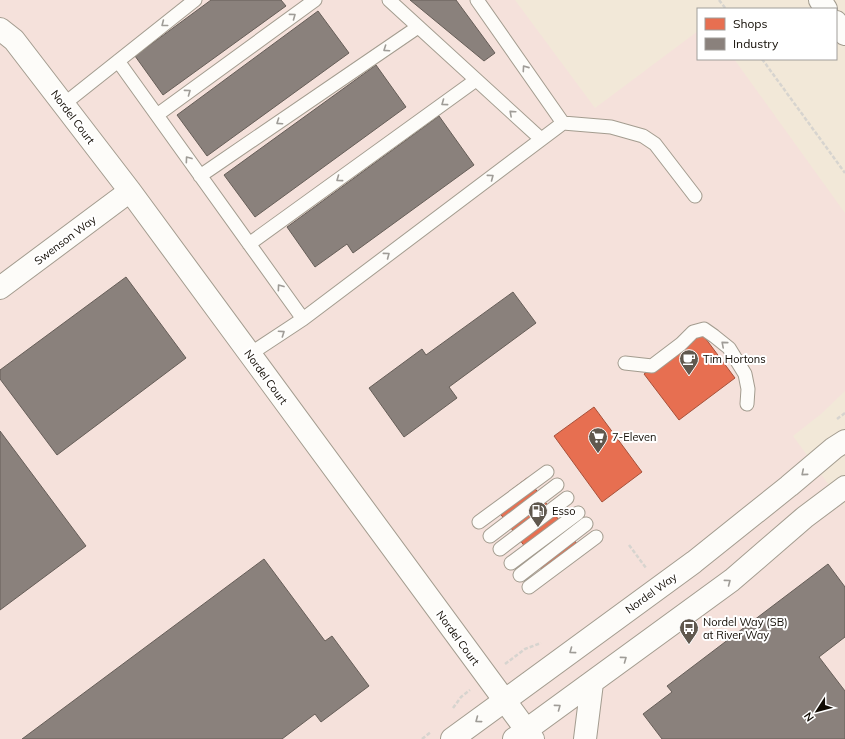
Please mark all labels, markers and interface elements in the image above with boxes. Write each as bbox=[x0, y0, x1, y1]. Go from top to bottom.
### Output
legend bbox=[697, 8, 837, 60]
one-way arrow bbox=[289, 14, 296, 21]
text: Shops bbox=[733, 16, 768, 31]
one-way arrow bbox=[162, 19, 169, 26]
text: Industry bbox=[733, 36, 779, 51]
one-way arrow bbox=[383, 44, 390, 52]
one-way arrow bbox=[523, 65, 530, 72]
street label: Nordel Court bbox=[48, 87, 98, 147]
one-way arrow bbox=[184, 90, 191, 97]
one-way arrow bbox=[442, 98, 449, 105]
one-way arrow bbox=[509, 110, 517, 118]
one-way arrow bbox=[276, 117, 283, 125]
one-way arrow bbox=[185, 156, 193, 163]
one-way arrow bbox=[337, 174, 344, 181]
one-way arrow bbox=[486, 175, 493, 182]
street label: Swenson Way bbox=[31, 212, 99, 268]
one-way arrow bbox=[383, 253, 390, 260]
one-way arrow bbox=[277, 284, 285, 291]
one-way arrow bbox=[278, 331, 285, 338]
one-way arrow bbox=[721, 342, 728, 349]
street label: Nordel Court bbox=[241, 347, 291, 407]
cafe icon: Tim Hortons bbox=[678, 348, 700, 376]
place label: Tim Hortons bbox=[703, 352, 766, 366]
supermarket icon: 7-Eleven bbox=[587, 426, 609, 454]
place label: 7-Eleven bbox=[612, 430, 657, 444]
one-way arrow bbox=[802, 468, 809, 475]
fuel station icon: Esso bbox=[527, 500, 549, 528]
place label: Esso bbox=[552, 504, 576, 518]
street label: Nordel Way bbox=[622, 569, 680, 616]
one-way arrow bbox=[724, 580, 731, 587]
street label: Nordel Court bbox=[433, 608, 483, 668]
place label: Nordel Way (SB) at River Way bbox=[703, 615, 788, 642]
bus stop icon: Nordel Way (SB) at River Way bbox=[678, 617, 700, 645]
one-way arrow bbox=[569, 646, 576, 654]
one-way arrow bbox=[619, 657, 626, 664]
north arrow bbox=[797, 691, 837, 731]
one-way arrow bbox=[554, 704, 561, 712]
text: N bbox=[801, 709, 817, 724]
one-way arrow bbox=[475, 715, 482, 722]

